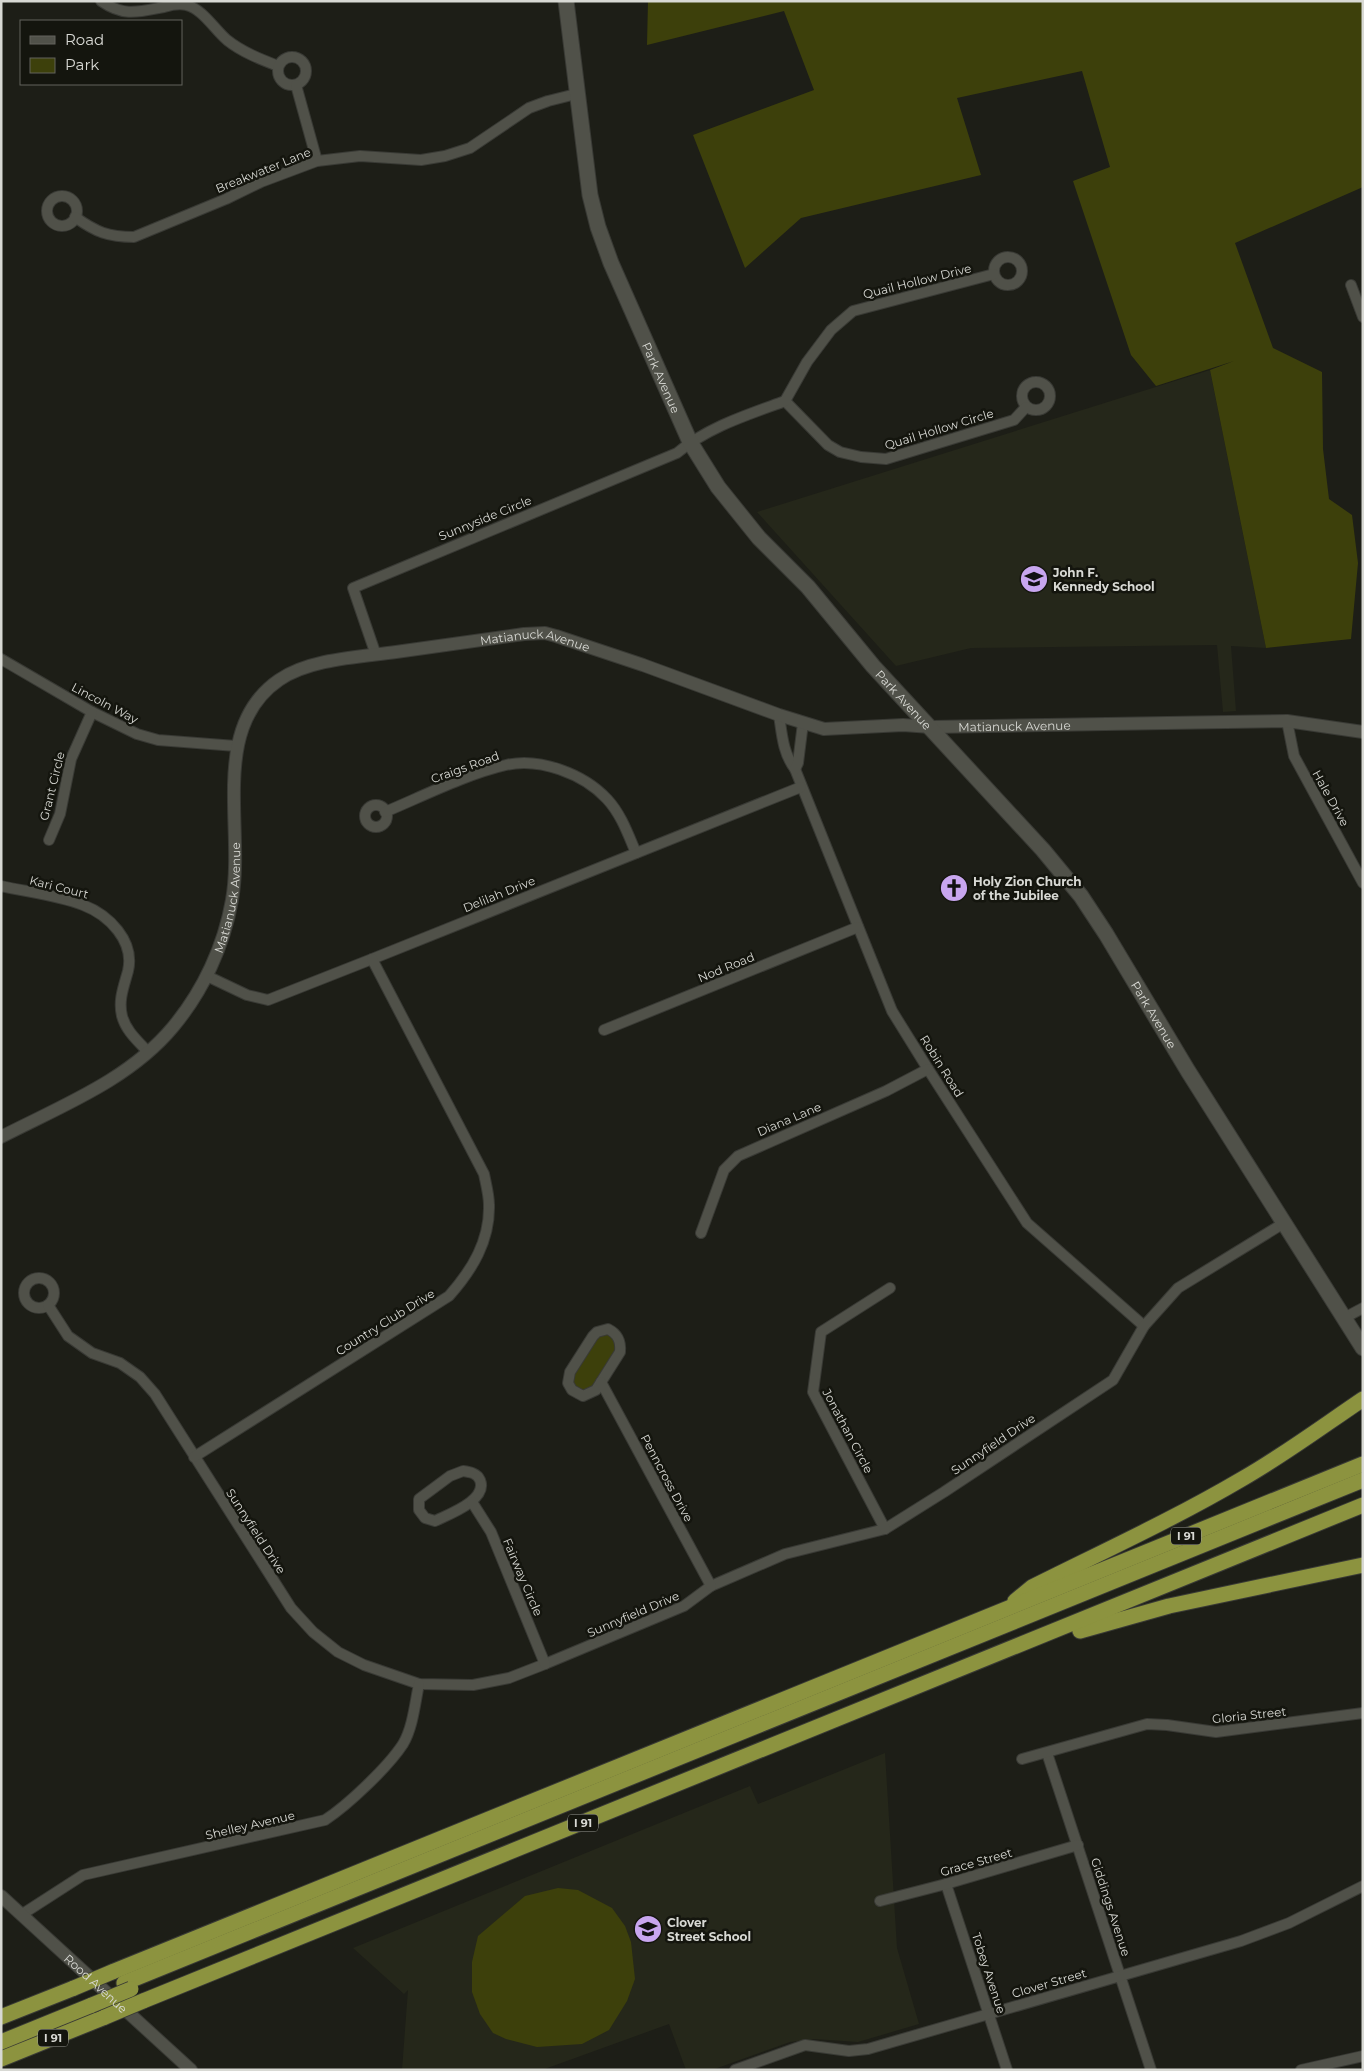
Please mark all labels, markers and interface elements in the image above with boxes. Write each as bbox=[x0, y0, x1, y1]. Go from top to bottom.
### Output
legend bbox=[20, 20, 182, 85]
text: Road bbox=[65, 30, 104, 49]
text: Park bbox=[65, 55, 99, 74]
street label: Breakwater Lane bbox=[213, 144, 313, 196]
street label: Quail Hollow Drive bbox=[861, 260, 973, 302]
street label: Park Avenue bbox=[639, 340, 684, 415]
street label: Quail Hollow Circle bbox=[883, 405, 995, 453]
street label: Sunnyside Circle bbox=[436, 493, 534, 543]
school or university icon: John F. Kennedy School bbox=[1019, 564, 1049, 594]
place label: John F. Kennedy School bbox=[1052, 565, 1155, 594]
street label: Matianuck Avenue bbox=[479, 625, 592, 654]
street label: Park Avenue bbox=[873, 666, 935, 732]
street label: Lincoln Way bbox=[69, 679, 141, 727]
street label: Matianuck Avenue bbox=[958, 717, 1071, 734]
street label: Craigs Road bbox=[429, 748, 501, 786]
street label: Grant Circle bbox=[36, 750, 68, 822]
street label: Hale Drive bbox=[1309, 767, 1353, 829]
street label: Matianuck Avenue bbox=[210, 842, 243, 955]
street label: Kari Court bbox=[28, 872, 90, 902]
street label: Delilah Drive bbox=[461, 873, 537, 915]
church icon: Holy Zion Church of the Jubilee bbox=[939, 873, 969, 903]
place label: Holy Zion Church of the Jubilee bbox=[973, 874, 1082, 903]
street label: Nod Road bbox=[695, 949, 757, 985]
street label: Park Avenue bbox=[1128, 978, 1180, 1051]
street label: Robin Road bbox=[917, 1032, 967, 1100]
street label: Diana Lane bbox=[755, 1099, 823, 1139]
street label: Country Club Drive bbox=[333, 1286, 437, 1358]
street label: Jonathan Circle bbox=[819, 1385, 877, 1476]
street label: Sunnyfield Drive bbox=[948, 1410, 1038, 1478]
street label: Penncross Drive bbox=[638, 1432, 696, 1524]
street label: Sunnyfield Drive bbox=[223, 1486, 289, 1576]
road number: I 91 bbox=[1171, 1528, 1201, 1544]
street label: Fairway Circle bbox=[500, 1536, 546, 1618]
street label: Sunnyfield Drive bbox=[585, 1588, 681, 1640]
street label: Gloria Street bbox=[1211, 1704, 1287, 1726]
street label: Shelley Avenue bbox=[204, 1807, 296, 1843]
road number: I 91 bbox=[568, 1815, 598, 1832]
street label: Grace Street bbox=[938, 1845, 1014, 1879]
street label: Giddings Avenue bbox=[1088, 1856, 1134, 1958]
school or university icon: Clover Street School bbox=[633, 1914, 663, 1944]
place label: Clover Street School bbox=[667, 1915, 751, 1944]
street label: Tobey Avenue bbox=[969, 1931, 1009, 2015]
street label: Rood Avenue bbox=[61, 1950, 131, 2016]
street label: Clover Street bbox=[1010, 1965, 1088, 2001]
road number: I 91 bbox=[38, 2030, 68, 2046]

